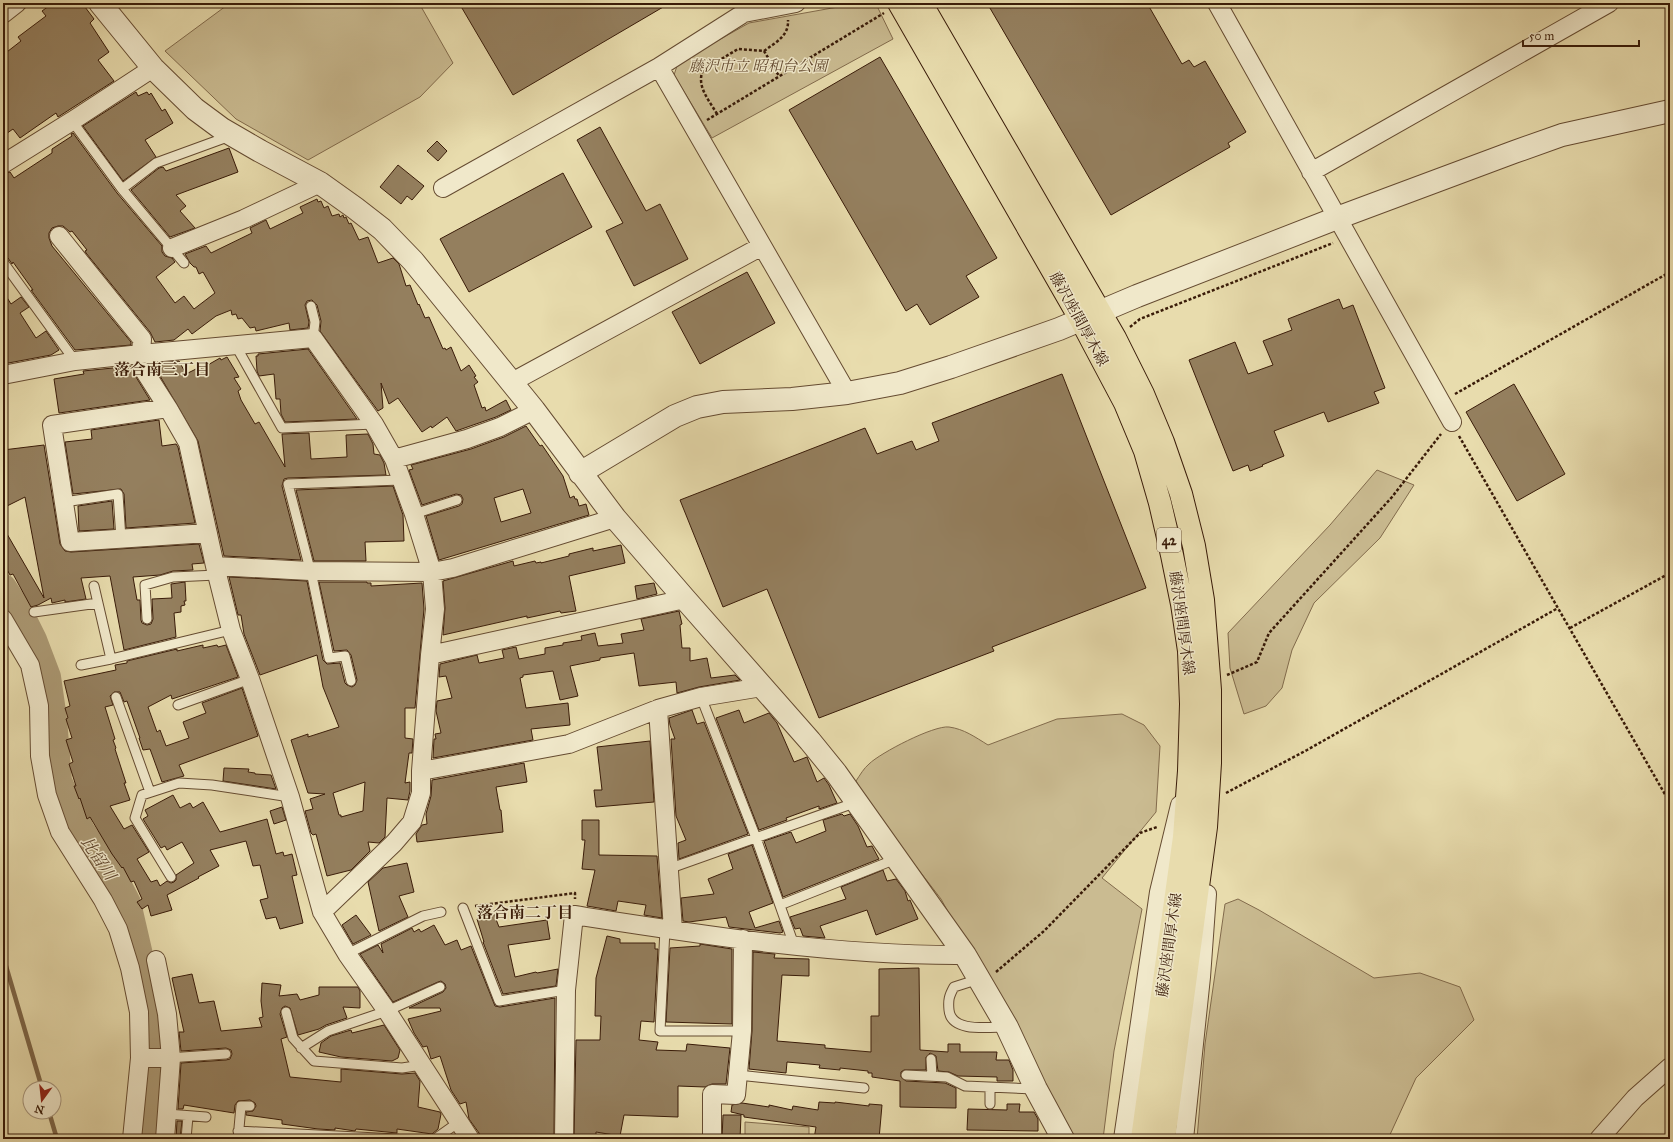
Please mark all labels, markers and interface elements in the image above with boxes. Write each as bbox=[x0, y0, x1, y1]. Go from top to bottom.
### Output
scale bar bbox=[1523, 22, 1639, 48]
text: 50 m bbox=[1529, 29, 1554, 43]
park label: 藤沢市立 昭和台公園 bbox=[689, 57, 830, 75]
street label: 藤沢座間厚木線 bbox=[1046, 269, 1112, 369]
district label: 落合南三丁目 bbox=[114, 360, 210, 379]
road number: 42 bbox=[1157, 528, 1181, 552]
street label: 藤沢座間厚木線 bbox=[1166, 570, 1198, 676]
water label: 比留川 bbox=[77, 833, 121, 885]
street label: 藤沢座間厚木線 bbox=[1153, 892, 1185, 998]
district label: 落合南二丁目 bbox=[477, 903, 573, 922]
north arrow bbox=[22, 1080, 62, 1120]
text: N bbox=[33, 1102, 46, 1117]

